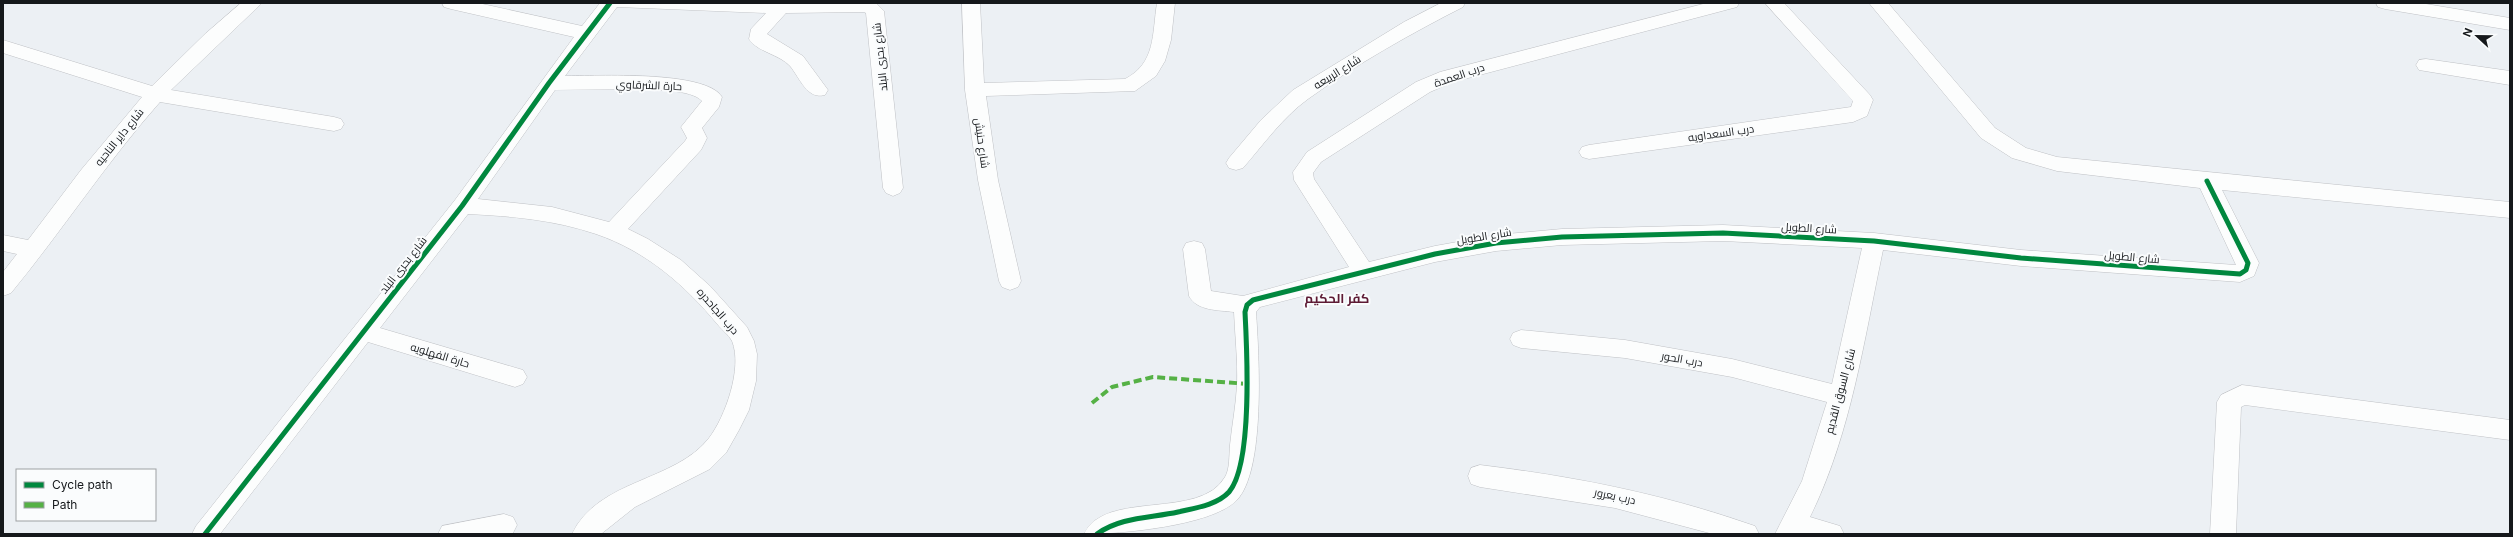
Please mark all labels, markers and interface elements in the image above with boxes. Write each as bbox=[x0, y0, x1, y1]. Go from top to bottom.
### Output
north arrow bbox=[2457, 16, 2497, 56]
street label: شارع بحرى البلد bbox=[869, 22, 892, 92]
text: N bbox=[2460, 26, 2476, 39]
street label: شارع الربيعه bbox=[1311, 52, 1364, 93]
street label: درب العمدة bbox=[1432, 60, 1486, 90]
street label: حارة الشرقاوي bbox=[616, 77, 682, 95]
street label: شارع داير الناحيه bbox=[91, 105, 147, 169]
street label: شارع حنيش bbox=[971, 117, 992, 169]
street label: درب السعداويه bbox=[1687, 121, 1755, 145]
street label: شارع الطويل bbox=[1781, 220, 1837, 237]
street label: شارع الطويل bbox=[1455, 225, 1513, 248]
street label: شارع بحرى البلد bbox=[376, 234, 430, 297]
street label: شارع الطويل bbox=[2104, 248, 2160, 267]
street label: درب الجاحدره bbox=[694, 285, 742, 337]
district label: كفر الحكيم bbox=[1305, 290, 1369, 308]
street label: حارة الفهلويه bbox=[409, 339, 471, 371]
street label: شارع السوق القديم bbox=[1822, 347, 1859, 436]
street label: درب الحور bbox=[1659, 348, 1704, 370]
legend bbox=[16, 469, 156, 521]
text: Cycle path bbox=[52, 477, 113, 492]
street label: درب بعرور bbox=[1592, 485, 1637, 507]
text: Path bbox=[52, 497, 77, 512]

